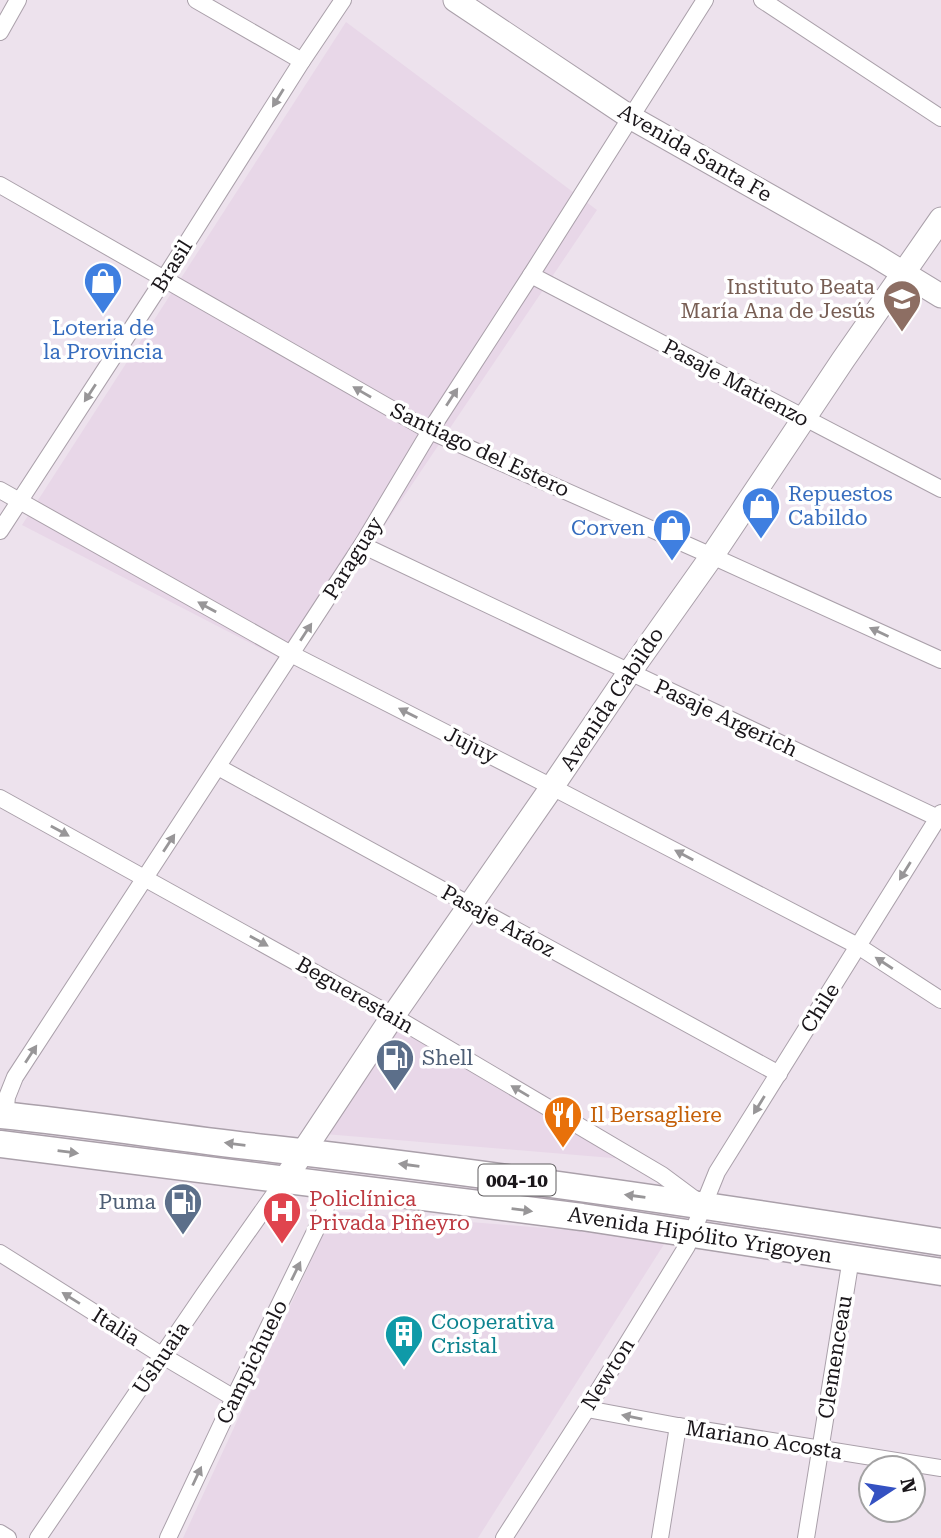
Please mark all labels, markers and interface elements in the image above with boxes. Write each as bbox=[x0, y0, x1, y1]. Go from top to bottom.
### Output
one-way arrow bbox=[272, 88, 285, 108]
street label: Avenida Santa Fe bbox=[614, 99, 776, 207]
street label: Brasil bbox=[147, 235, 198, 297]
shop icon: Loteria de la Provincia bbox=[82, 260, 124, 315]
place label: Instituto Beata María Ana de Jesús bbox=[681, 275, 876, 323]
school or university icon: Instituto Beata María Ana de Jesús bbox=[881, 278, 923, 333]
place label: Loteria de la Provincia bbox=[43, 316, 164, 364]
street label: Pasaje Matienzo bbox=[659, 334, 813, 432]
one-way arrow bbox=[83, 384, 97, 402]
one-way arrow bbox=[352, 386, 371, 399]
one-way arrow bbox=[446, 387, 459, 407]
street label: Santiago del Estero bbox=[387, 398, 573, 502]
place label: Repuestos Cabildo bbox=[788, 482, 893, 530]
shop icon: Repuestos Cabildo bbox=[740, 485, 782, 540]
shop icon: Corven bbox=[651, 507, 693, 562]
street label: Paraguay bbox=[318, 512, 388, 604]
place label: Corven bbox=[571, 516, 645, 540]
one-way arrow bbox=[197, 601, 216, 613]
one-way arrow bbox=[299, 622, 312, 641]
street label: Avenida Cabildo bbox=[555, 623, 669, 775]
one-way arrow bbox=[869, 626, 889, 638]
street label: Pasaje Argerich bbox=[651, 674, 802, 762]
one-way arrow bbox=[398, 708, 418, 719]
street label: Jujuy bbox=[440, 721, 502, 769]
one-way arrow bbox=[50, 825, 70, 836]
one-way arrow bbox=[162, 834, 176, 852]
one-way arrow bbox=[673, 850, 693, 862]
one-way arrow bbox=[898, 861, 911, 880]
street label: Pasaje Aráoz bbox=[437, 880, 559, 962]
one-way arrow bbox=[249, 935, 269, 947]
street label: Beguerestain bbox=[292, 952, 418, 1038]
one-way arrow bbox=[874, 957, 894, 970]
street label: Chile bbox=[796, 979, 844, 1037]
fuel station icon: Shell bbox=[374, 1037, 416, 1092]
one-way arrow bbox=[24, 1044, 37, 1064]
place label: Shell bbox=[422, 1046, 473, 1070]
one-way arrow bbox=[510, 1085, 529, 1098]
restaurant icon: Il Bersagliere bbox=[542, 1094, 584, 1149]
one-way arrow bbox=[752, 1096, 765, 1115]
place label: Il Bersagliere bbox=[590, 1103, 722, 1127]
one-way arrow bbox=[224, 1139, 246, 1150]
one-way arrow bbox=[57, 1147, 79, 1158]
one-way arrow bbox=[398, 1159, 420, 1170]
road number: 004-10 bbox=[478, 1164, 556, 1196]
fuel station icon: Puma bbox=[162, 1181, 204, 1236]
place label: Policlínica Privada Piñeyro bbox=[309, 1187, 470, 1235]
place label: Puma bbox=[99, 1190, 157, 1214]
hospital icon: Policlínica Privada Piñeyro bbox=[261, 1190, 303, 1245]
one-way arrow bbox=[624, 1190, 646, 1201]
street label: Avenida Hipólito Yrigoyen bbox=[566, 1202, 834, 1268]
one-way arrow bbox=[512, 1204, 534, 1215]
one-way arrow bbox=[290, 1261, 301, 1281]
one-way arrow bbox=[62, 1292, 81, 1305]
street label: Clemenceau bbox=[813, 1293, 857, 1421]
street label: Campichuelo bbox=[212, 1296, 292, 1428]
street label: Italia bbox=[88, 1303, 145, 1351]
place label: Cooperativa Cristal bbox=[431, 1310, 555, 1358]
building icon: Cooperativa Cristal bbox=[383, 1313, 425, 1368]
street label: Ushuaia bbox=[128, 1317, 194, 1399]
street label: Newton bbox=[577, 1333, 640, 1414]
one-way arrow bbox=[621, 1411, 643, 1422]
street label: Mariano Acosta bbox=[684, 1416, 845, 1464]
north arrow bbox=[857, 1454, 927, 1524]
one-way arrow bbox=[191, 1466, 203, 1486]
text: N bbox=[895, 1476, 921, 1495]

